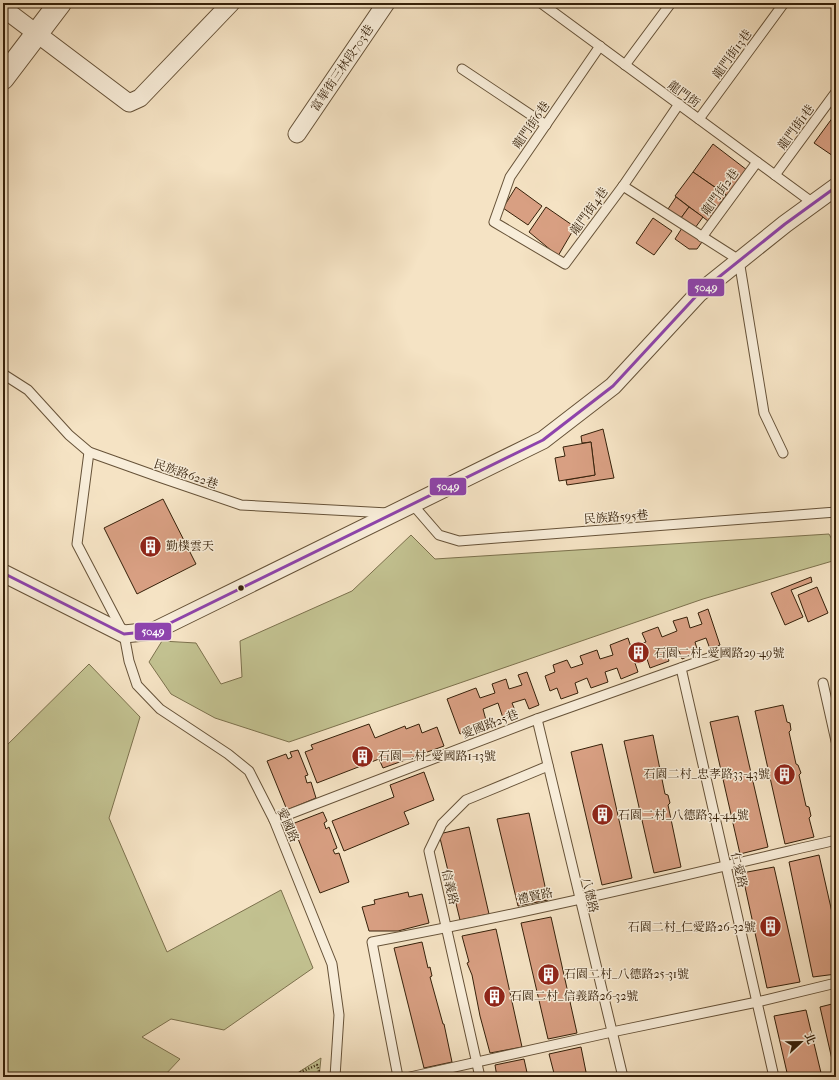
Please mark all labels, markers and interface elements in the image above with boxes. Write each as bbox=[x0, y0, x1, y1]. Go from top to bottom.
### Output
street label: 富華街三林段703巷 bbox=[308, 22, 376, 114]
street label: 龍門街13巷 bbox=[710, 27, 754, 81]
street label: 龍門街 bbox=[665, 78, 703, 111]
street label: 龍門街6巷 bbox=[510, 99, 552, 151]
street label: 龍門街1巷 bbox=[775, 102, 817, 152]
street label: 龍門街2巷 bbox=[698, 166, 742, 218]
street label: 龍門街4巷 bbox=[567, 185, 611, 237]
line badge: 5049 bbox=[687, 278, 725, 297]
text: 5049 bbox=[695, 281, 718, 294]
street label: 民族路622巷 bbox=[152, 457, 220, 491]
line badge: 5049 bbox=[429, 477, 467, 496]
text: 5049 bbox=[437, 480, 460, 493]
street label: 民族路595巷 bbox=[583, 508, 649, 526]
building icon: 勤樸雲天 bbox=[137, 533, 163, 559]
place label: 勤樸雲天 bbox=[166, 539, 214, 553]
unlabelled marker bbox=[236, 583, 246, 593]
line badge: 5049 bbox=[134, 622, 172, 641]
text: 5049 bbox=[142, 625, 165, 638]
building icon: 石園二村_愛國路29-49號 bbox=[626, 640, 652, 666]
place label: 石園二村_愛國路29-49號 bbox=[654, 646, 784, 660]
street label: 愛國路25巷 bbox=[460, 707, 520, 741]
building icon: 石園二村_愛國路1-13號 bbox=[349, 743, 375, 769]
place label: 石園二村_愛國路1-13號 bbox=[378, 749, 496, 763]
building icon: 石園二村_忠孝路33-43號 bbox=[772, 761, 798, 787]
place label: 石園二村_忠孝路33-43號 bbox=[644, 767, 770, 781]
building icon: 石園二村_八德路34-44號 bbox=[589, 802, 615, 828]
street label: 愛國路 bbox=[275, 806, 301, 844]
place label: 石園二村_八德路34-44號 bbox=[618, 808, 749, 822]
street label: 仁愛路 bbox=[728, 851, 750, 889]
street label: 信義路 bbox=[439, 868, 461, 906]
street label: 八德路 bbox=[579, 876, 601, 914]
street label: 禮賢路 bbox=[516, 885, 554, 907]
building icon: 石園二村_仁愛路26-32號 bbox=[758, 914, 784, 940]
place label: 石園二村_仁愛路26-32號 bbox=[628, 920, 756, 934]
building icon: 石園二村_八德路25-31號 bbox=[535, 961, 561, 987]
place label: 石園二村_八德路25-31號 bbox=[564, 967, 689, 981]
building icon: 石園二村_信義路26-32號 bbox=[481, 983, 507, 1009]
place label: 石園二村_信義路26-32號 bbox=[510, 989, 638, 1003]
north arrow bbox=[781, 1022, 821, 1062]
text: 北 bbox=[802, 1031, 818, 1046]

